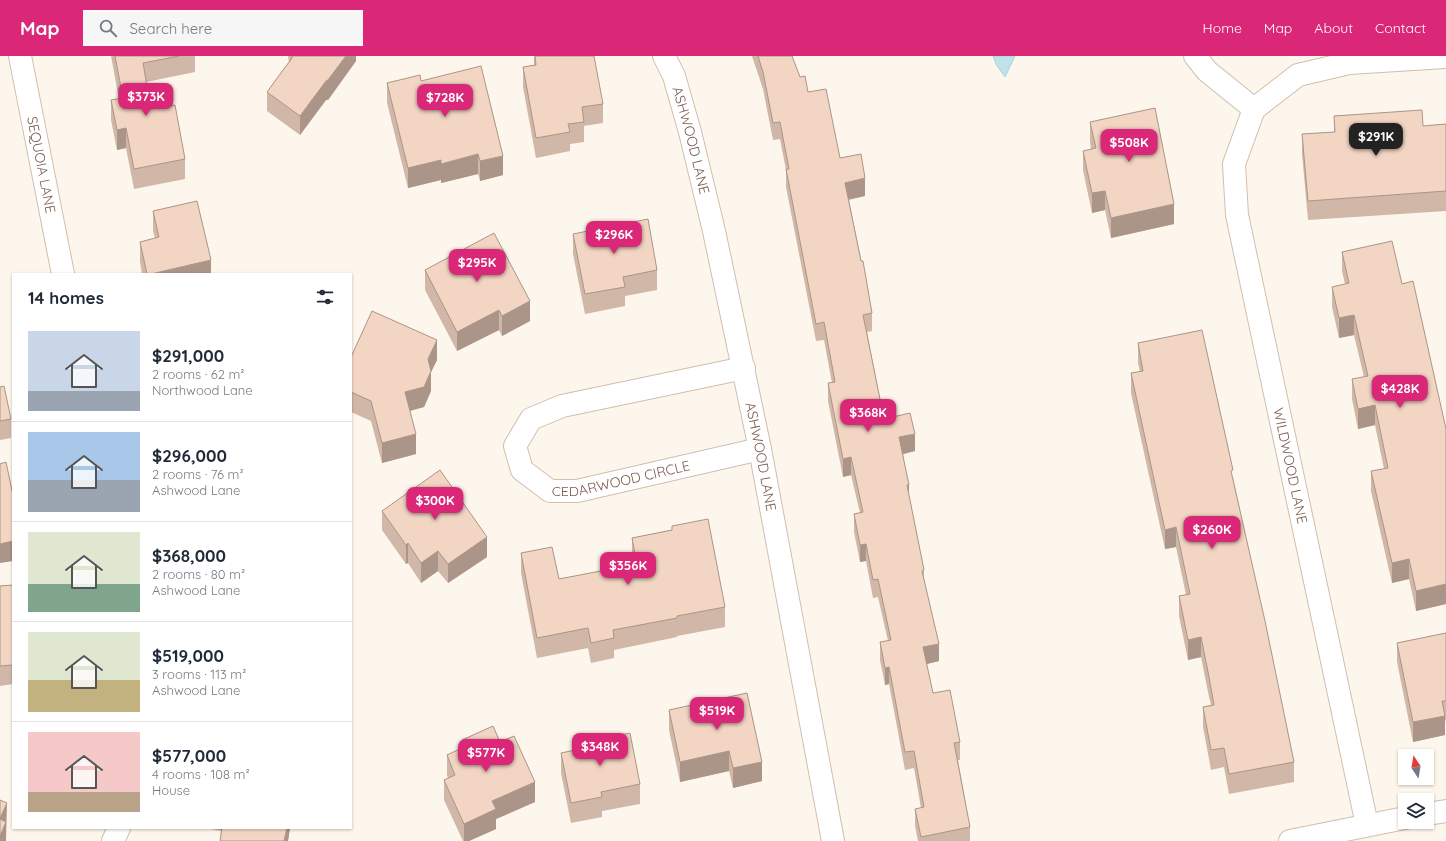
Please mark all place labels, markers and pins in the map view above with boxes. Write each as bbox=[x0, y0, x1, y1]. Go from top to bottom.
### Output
pin: $373K bbox=[118, 83, 174, 117]
pin: $728K bbox=[417, 84, 473, 118]
pin: $291K bbox=[1348, 123, 1404, 157]
pin: $508K bbox=[1101, 129, 1157, 163]
pin: $296K bbox=[586, 221, 642, 255]
pin: $295K bbox=[449, 249, 505, 283]
pin: $428K bbox=[1372, 375, 1428, 409]
pin: $368K bbox=[840, 399, 896, 433]
pin: $300K bbox=[407, 487, 463, 521]
pin: $260K bbox=[1184, 516, 1240, 550]
pin: $356K bbox=[600, 552, 656, 586]
pin: $519K bbox=[689, 697, 745, 731]
pin: $348K bbox=[572, 733, 628, 767]
pin: $577K bbox=[458, 739, 514, 773]

